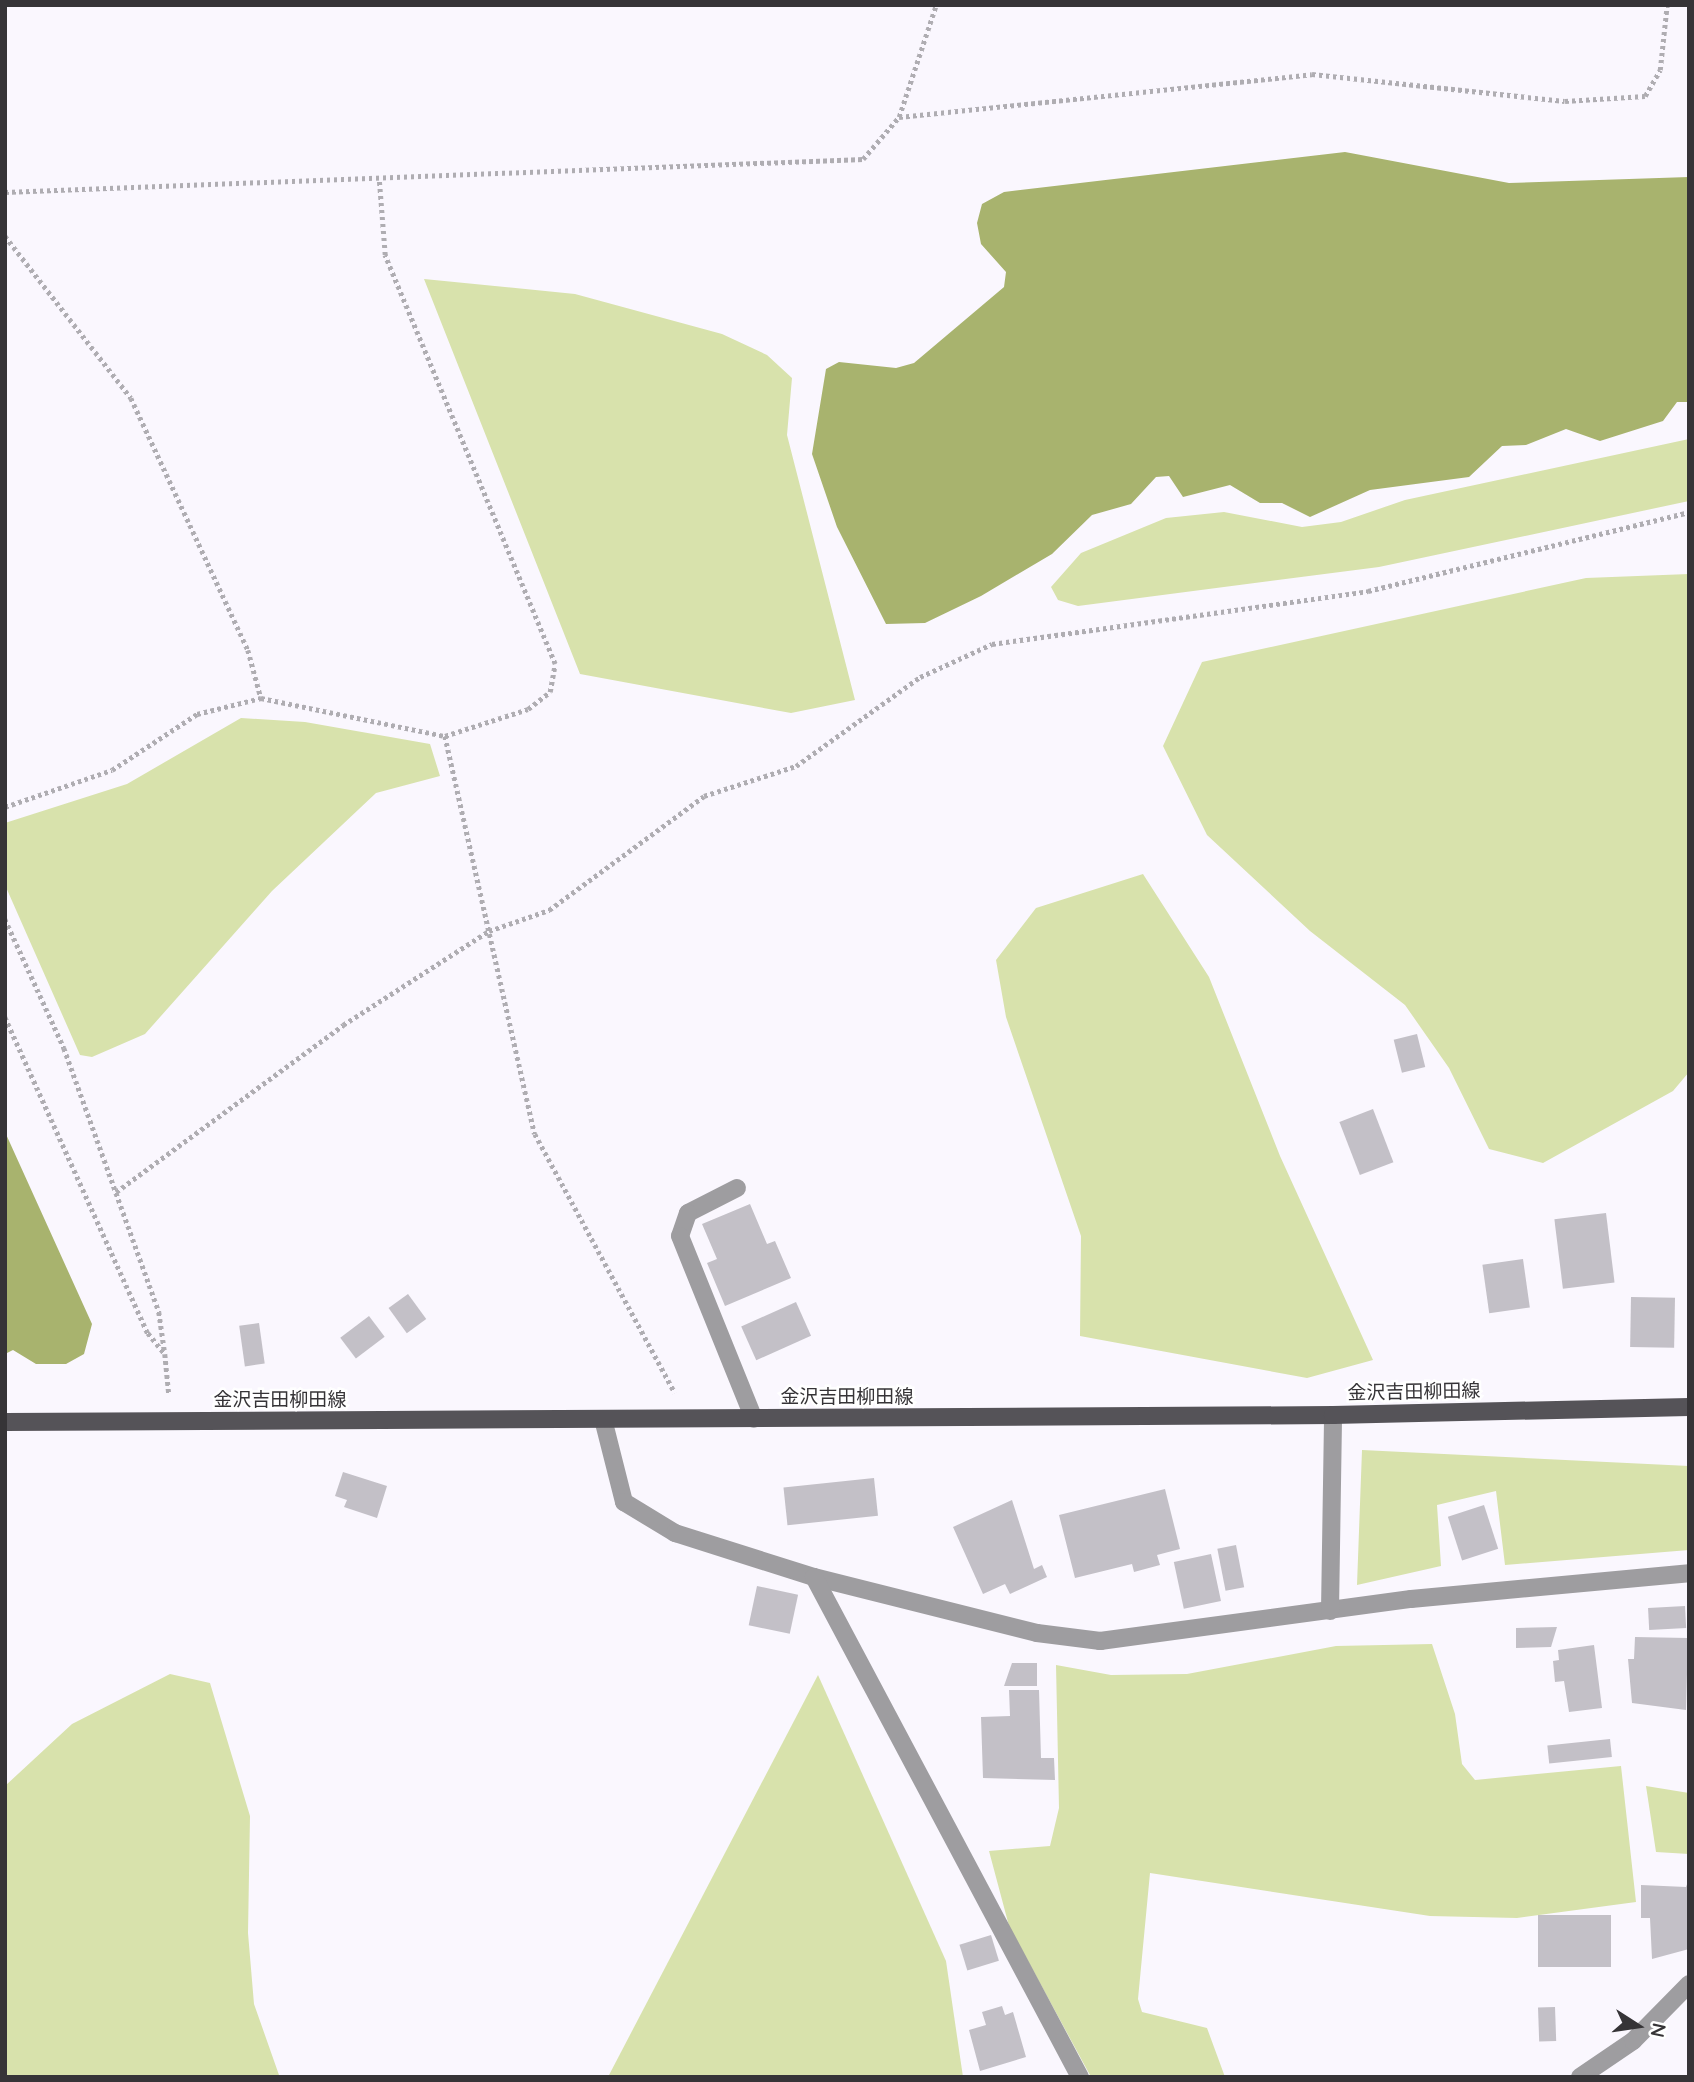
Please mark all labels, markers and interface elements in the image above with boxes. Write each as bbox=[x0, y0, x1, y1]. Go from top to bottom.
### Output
street label: 金沢吉田柳田線 bbox=[1347, 1379, 1481, 1405]
street label: 金沢吉田柳田線 bbox=[781, 1386, 913, 1408]
street label: 金沢吉田柳田線 bbox=[214, 1389, 346, 1411]
north arrow bbox=[1603, 1991, 1673, 2061]
text: N bbox=[1645, 2021, 1672, 2040]

